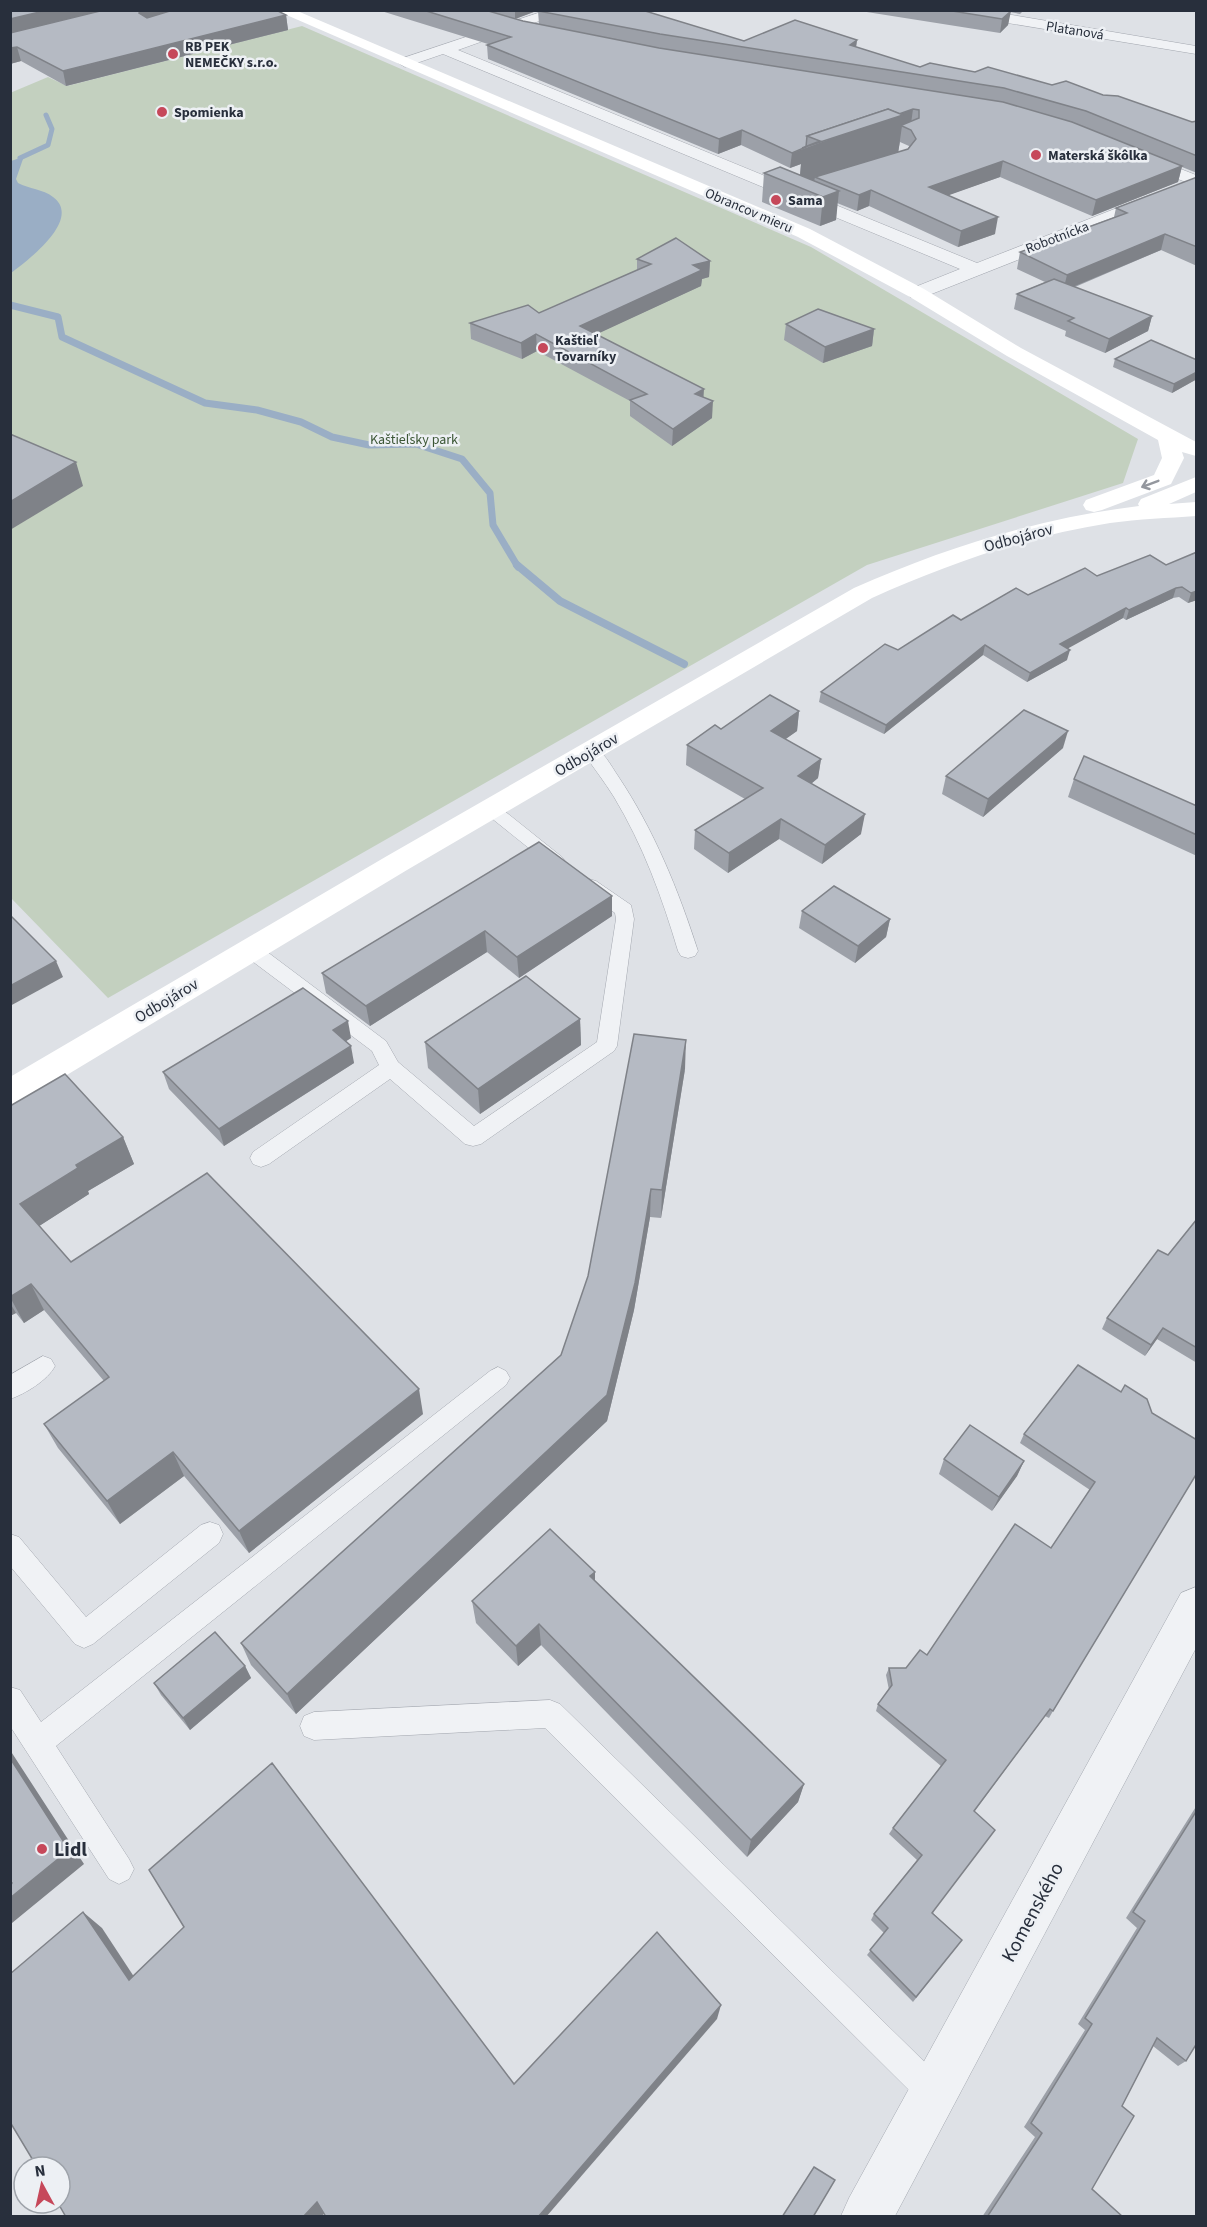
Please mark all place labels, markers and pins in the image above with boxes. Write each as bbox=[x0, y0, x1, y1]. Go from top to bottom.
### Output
place label: RB PEK NEMEČKY s.r.o. bbox=[185, 37, 277, 73]
marker: RB PEK NEMEČKY s.r.o. bbox=[166, 47, 180, 61]
place label: Spomienka bbox=[174, 103, 244, 123]
marker: Spomienka bbox=[155, 105, 169, 119]
place label: Materská škôlka bbox=[1048, 146, 1148, 166]
marker: Materská škôlka bbox=[1029, 148, 1043, 162]
place label: Sama bbox=[788, 191, 823, 211]
marker: Sama bbox=[769, 193, 783, 207]
place label: Kaštieľ Tovarníky bbox=[555, 331, 617, 367]
marker: Kaštieľ Tovarníky bbox=[536, 341, 550, 355]
place label: Lidl bbox=[54, 1836, 87, 1864]
marker: Lidl bbox=[35, 1842, 49, 1856]

